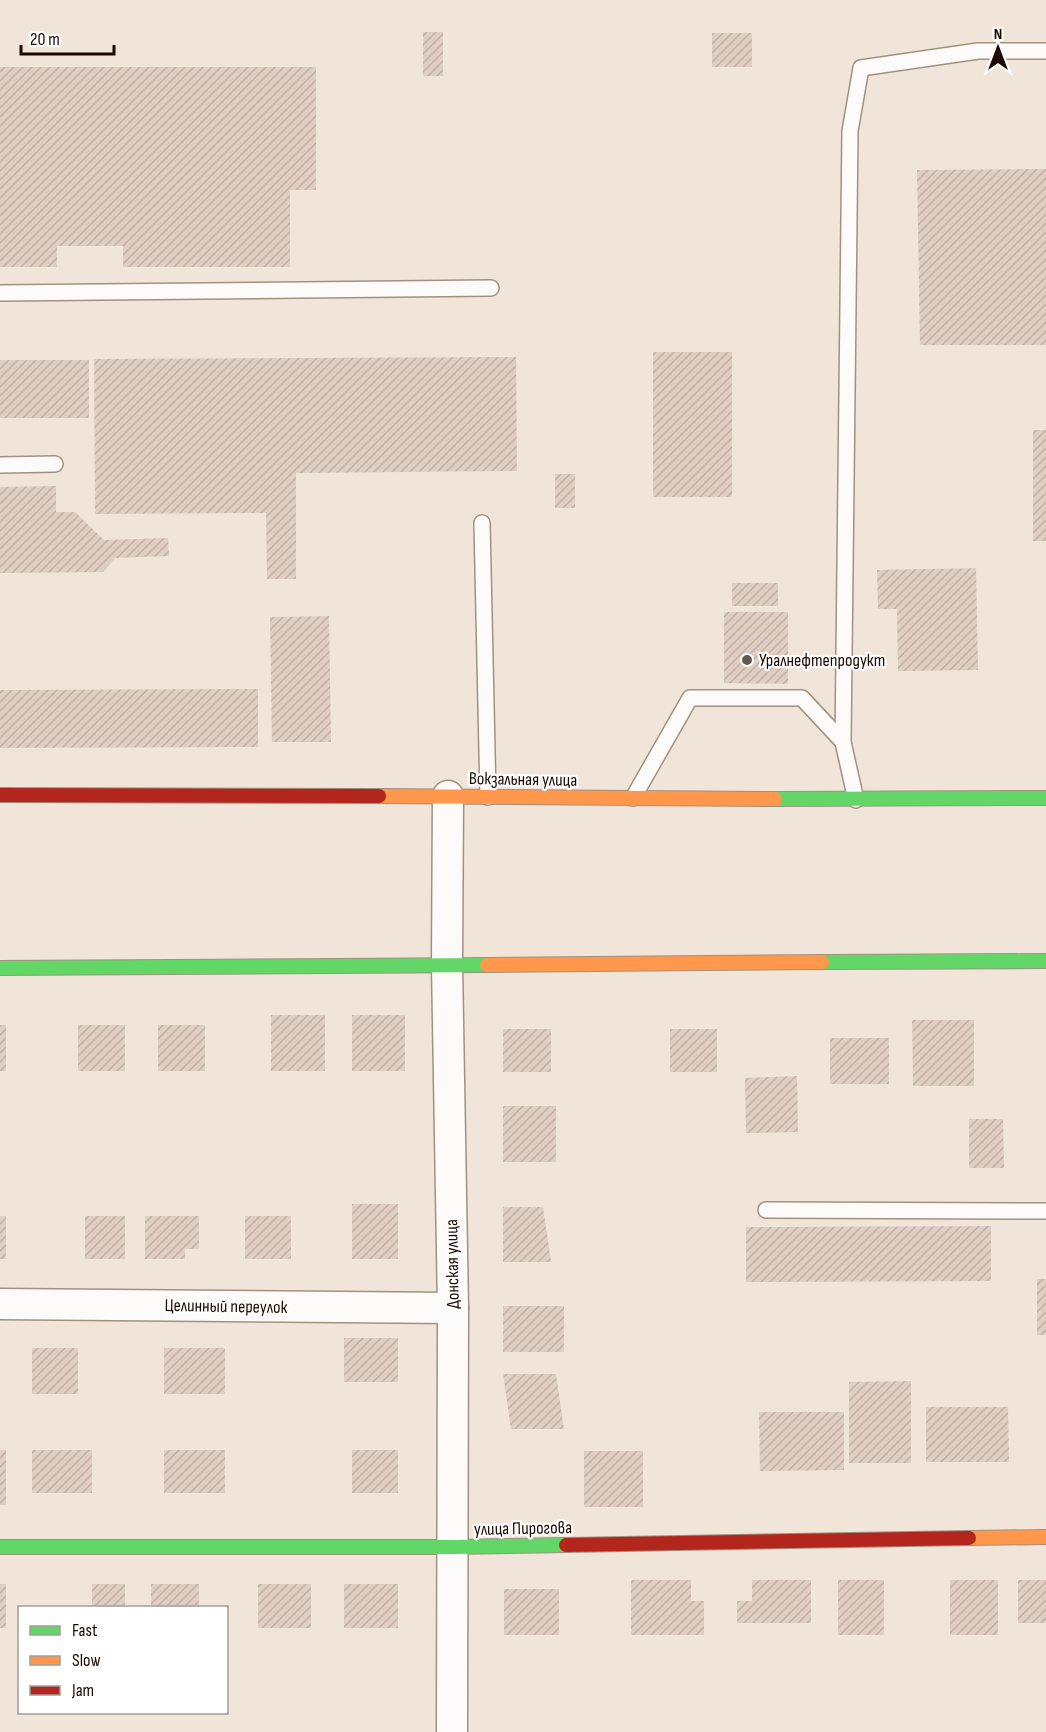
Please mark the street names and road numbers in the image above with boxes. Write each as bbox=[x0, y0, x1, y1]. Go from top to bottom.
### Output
street label: Вокзальная улица bbox=[469, 768, 577, 791]
street label: Донская улица bbox=[441, 1219, 464, 1309]
street label: Целинный переулок bbox=[164, 1295, 288, 1318]
street label: улица Пирогова bbox=[474, 1517, 572, 1540]

